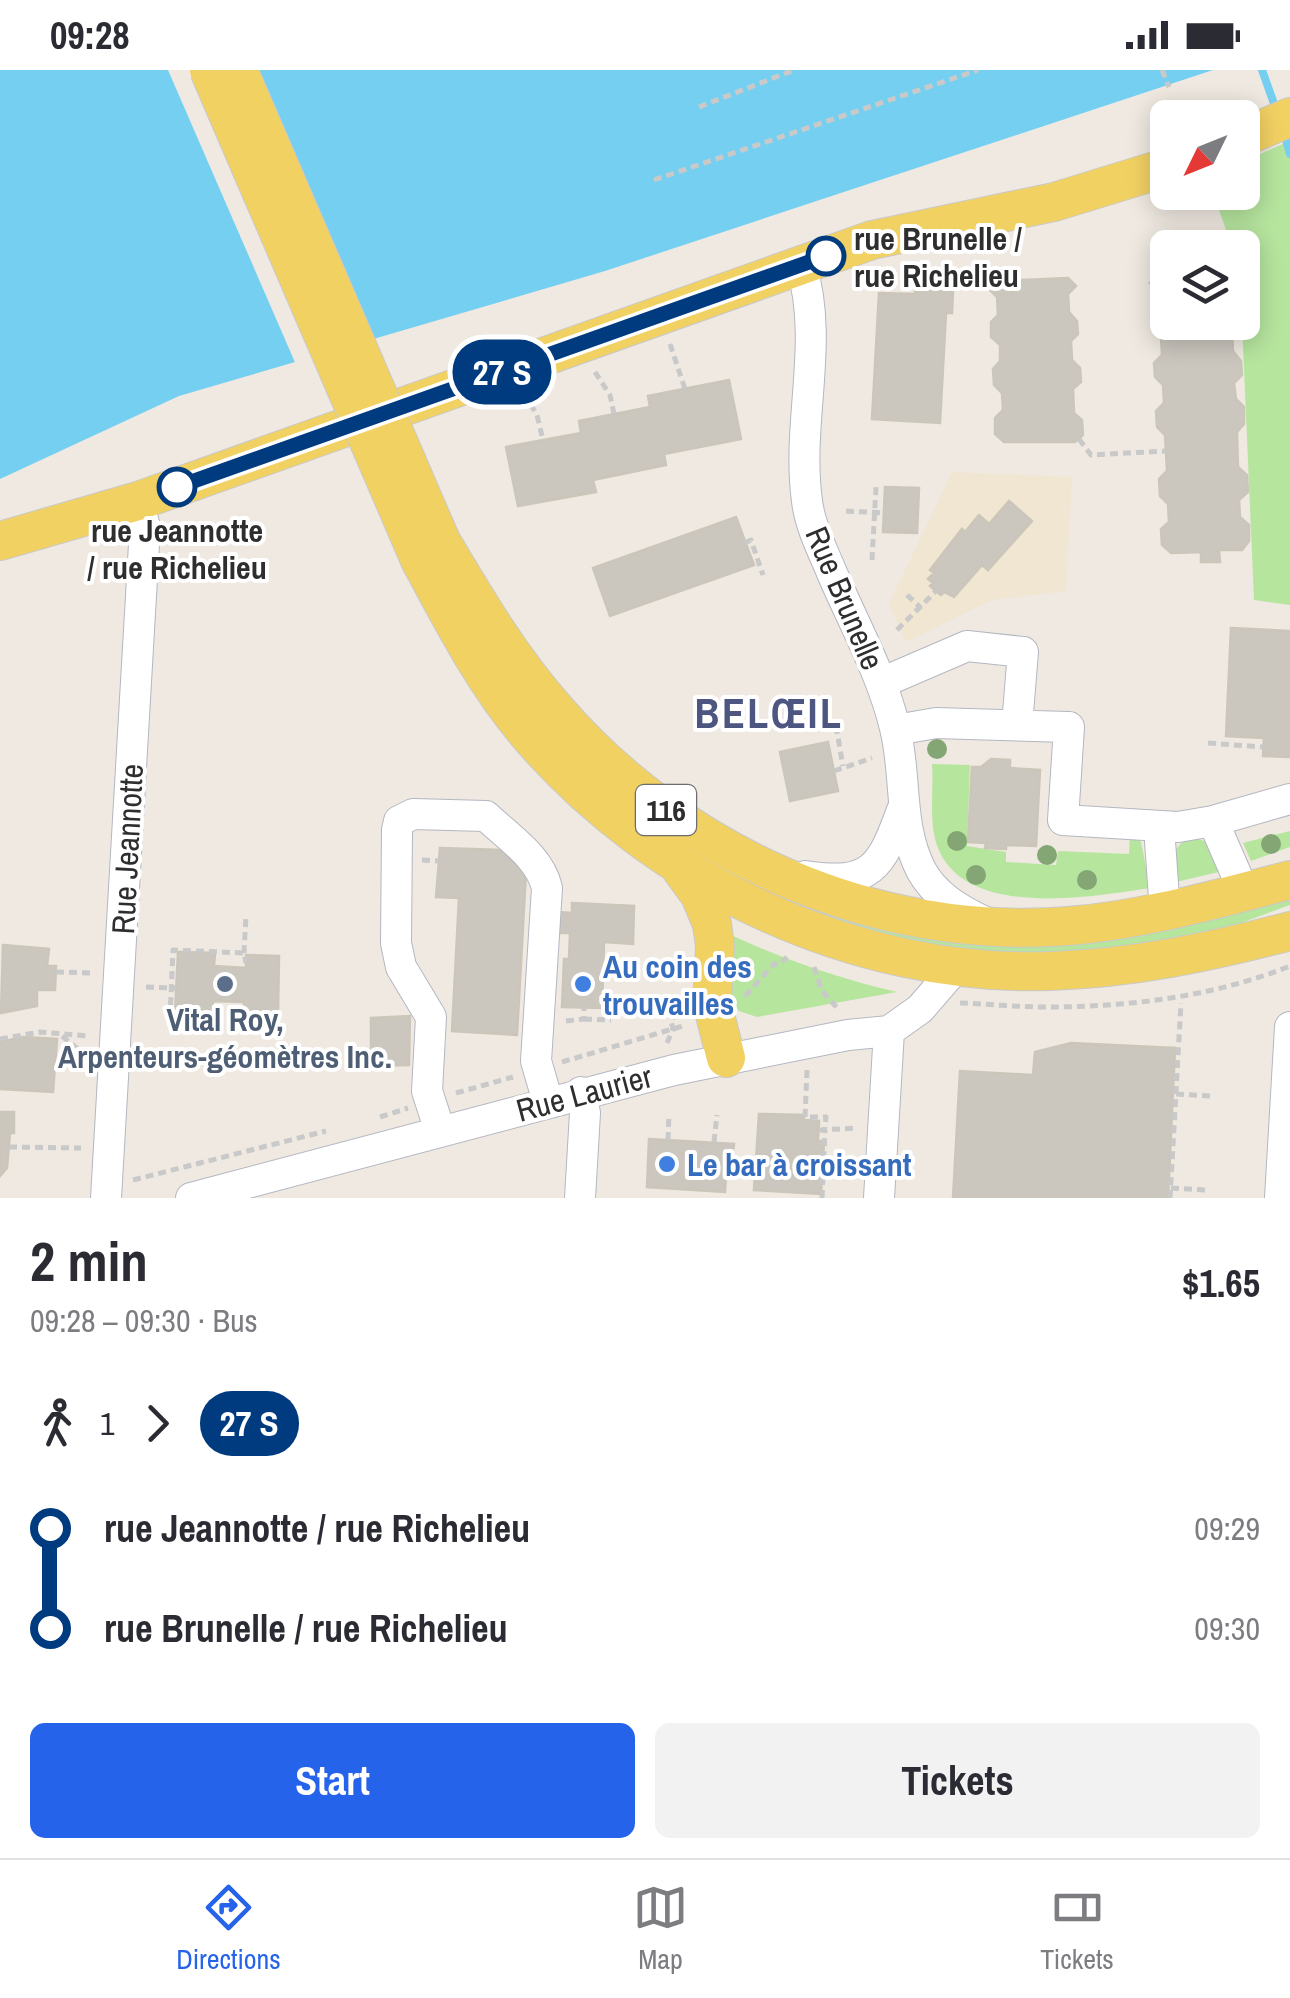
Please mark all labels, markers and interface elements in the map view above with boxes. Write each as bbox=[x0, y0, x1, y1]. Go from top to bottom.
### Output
text: 09:28 bbox=[50, 10, 130, 61]
north arrow bbox=[1150, 100, 1260, 210]
map controls bbox=[1150, 100, 1260, 340]
place label: rue Brunelle / rue Richelieu bbox=[854, 217, 1022, 297]
button: layers bbox=[1150, 230, 1260, 340]
marker: rue Brunelle / rue Richelieu bbox=[807, 237, 845, 275]
line badge: 27 S bbox=[432, 340, 572, 404]
text: 27 S bbox=[472, 349, 532, 396]
marker: rue Jeannotte / rue Richelieu bbox=[158, 468, 196, 506]
place label: rue Jeannotte / rue Richelieu bbox=[87, 509, 267, 589]
street label: Rue Brunelle bbox=[796, 520, 894, 676]
district label: BELŒIL bbox=[695, 685, 843, 741]
street label: Rue Jeannotte bbox=[101, 763, 153, 935]
road number: 116 bbox=[636, 785, 696, 835]
place label: Au coin des trouvailles bbox=[603, 945, 752, 1025]
marker: Vital Roy, Arpenteurs-géomètres Inc. bbox=[214, 973, 236, 995]
marker: Au coin des trouvailles bbox=[572, 973, 594, 995]
place label: Vital Roy, Arpenteurs-géomètres Inc. bbox=[58, 998, 392, 1078]
street label: Rue Laurier bbox=[512, 1054, 657, 1132]
place label: Le bar à croissant bbox=[687, 1143, 912, 1186]
marker: Le bar à croissant bbox=[656, 1153, 678, 1175]
text: 2 min bbox=[30, 1224, 148, 1298]
text: $1.65 bbox=[1182, 1258, 1260, 1309]
text: 09:28 – 09:30 · Bus bbox=[30, 1299, 258, 1342]
icon: walk bbox=[30, 1396, 85, 1451]
icon: forward bbox=[130, 1396, 185, 1451]
text: 27 S bbox=[220, 1400, 279, 1447]
text: 1 bbox=[100, 1402, 115, 1445]
text: rue Jeannotte / rue Richelieu bbox=[104, 1503, 530, 1554]
text: 09:29 bbox=[1194, 1507, 1260, 1550]
text: rue Brunelle / rue Richelieu bbox=[104, 1603, 508, 1654]
text: 09:30 bbox=[1194, 1607, 1260, 1650]
button: Start bbox=[30, 1723, 635, 1838]
button: Tickets bbox=[655, 1723, 1260, 1838]
tab: Directions bbox=[176, 1880, 281, 1978]
tab: Map bbox=[633, 1880, 688, 1978]
tab: Tickets bbox=[1040, 1880, 1114, 1978]

